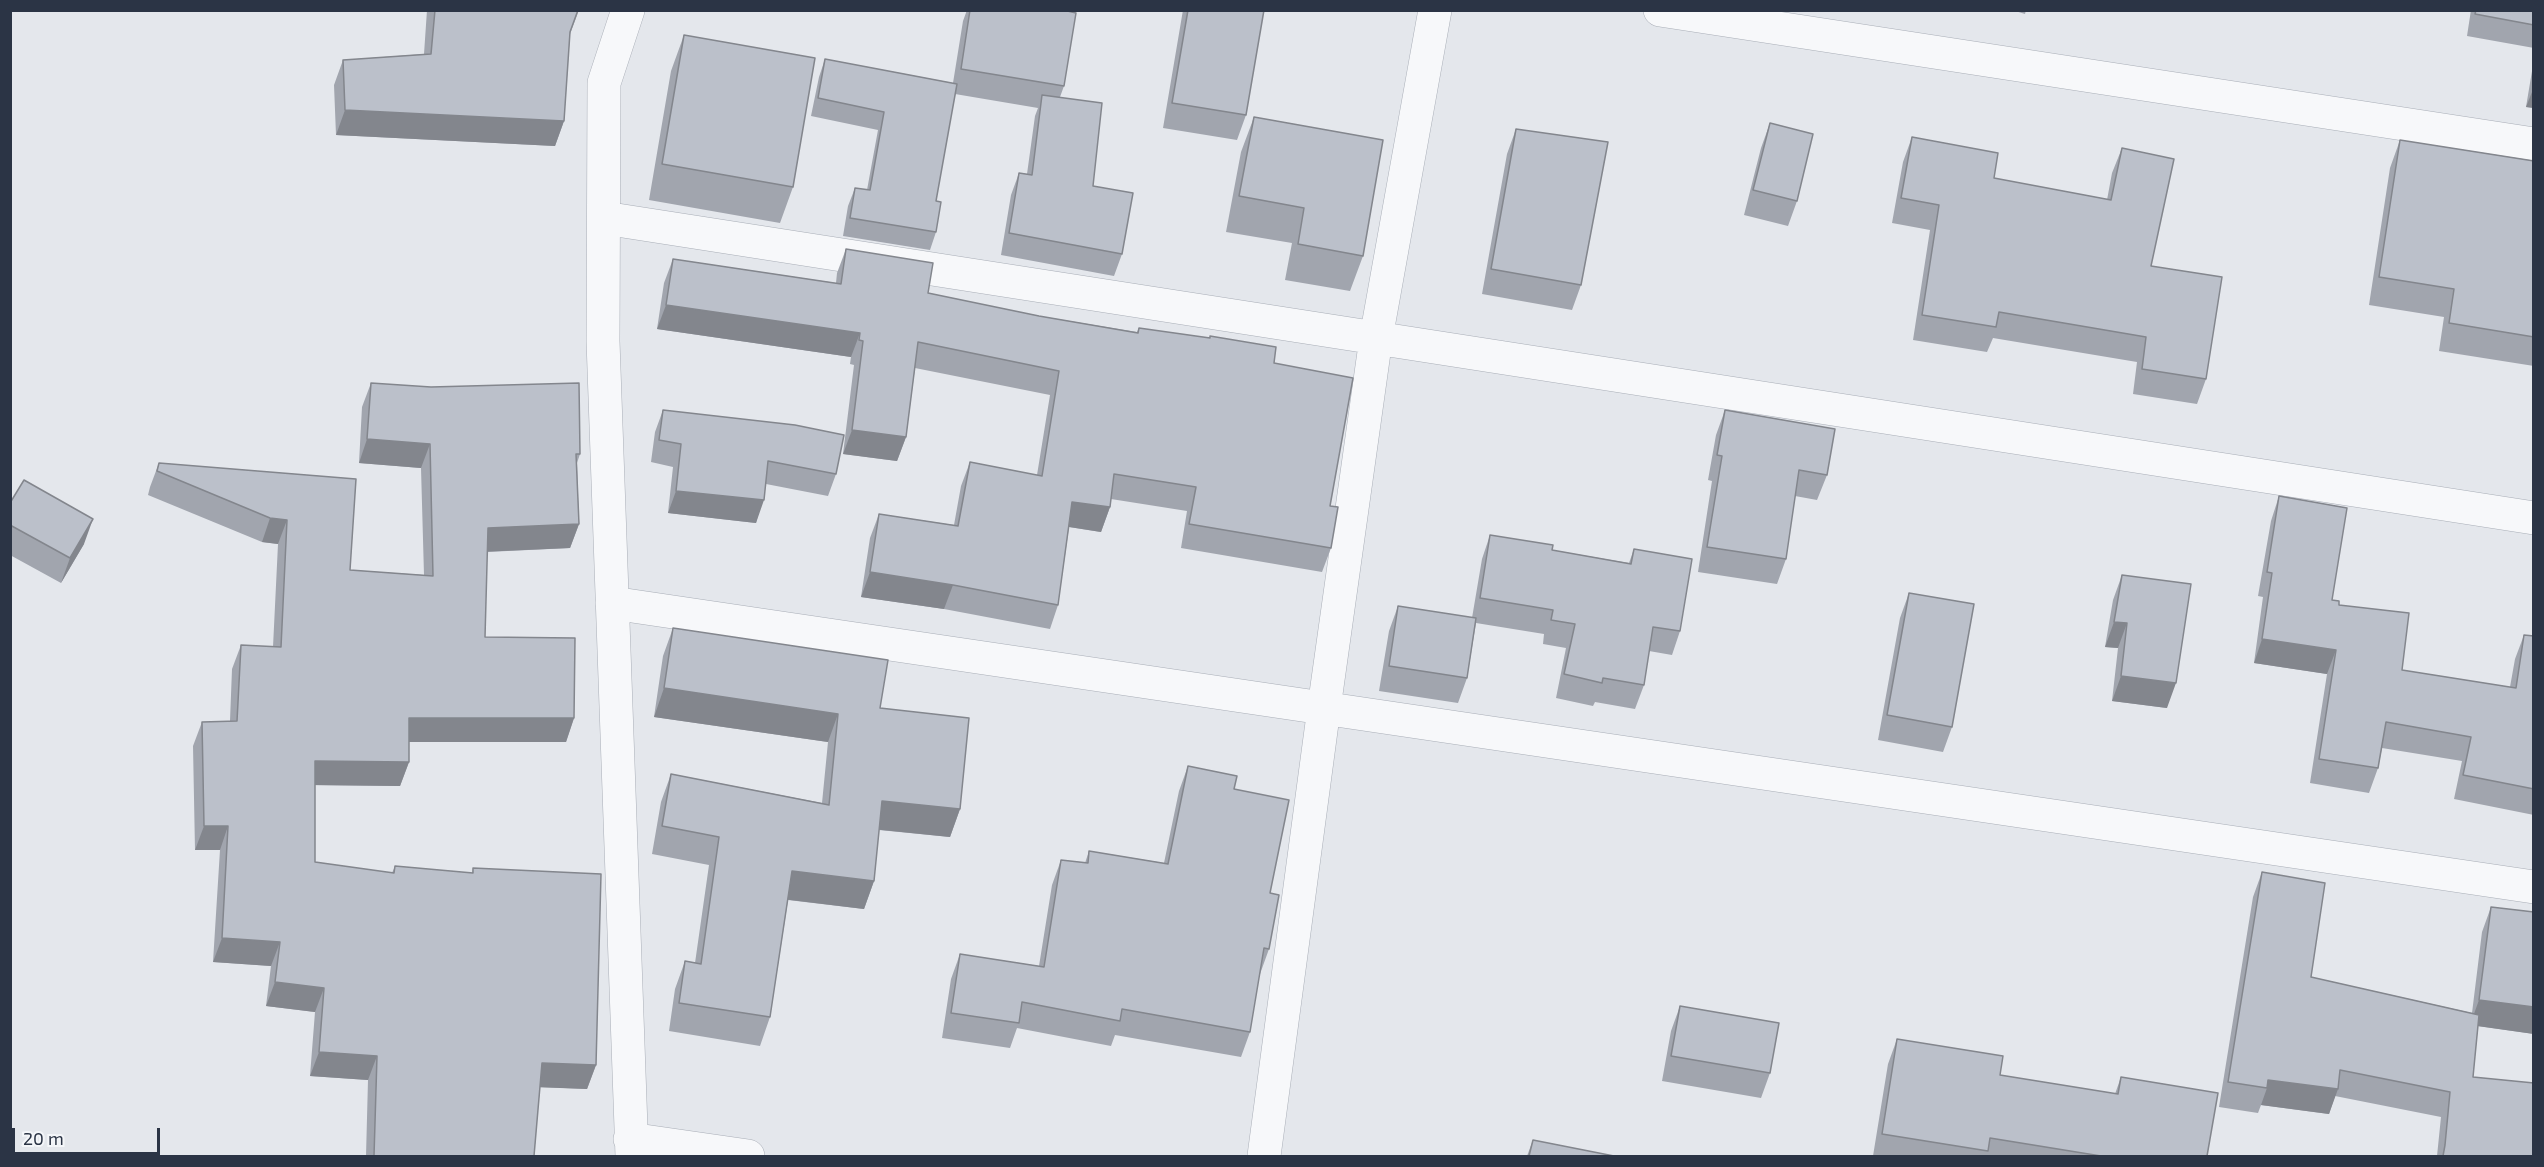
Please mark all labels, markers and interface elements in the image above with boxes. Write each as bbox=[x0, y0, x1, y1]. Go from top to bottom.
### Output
scale bar bbox=[15, 1116, 164, 1154]
text: 20 m bbox=[23, 1127, 64, 1149]

